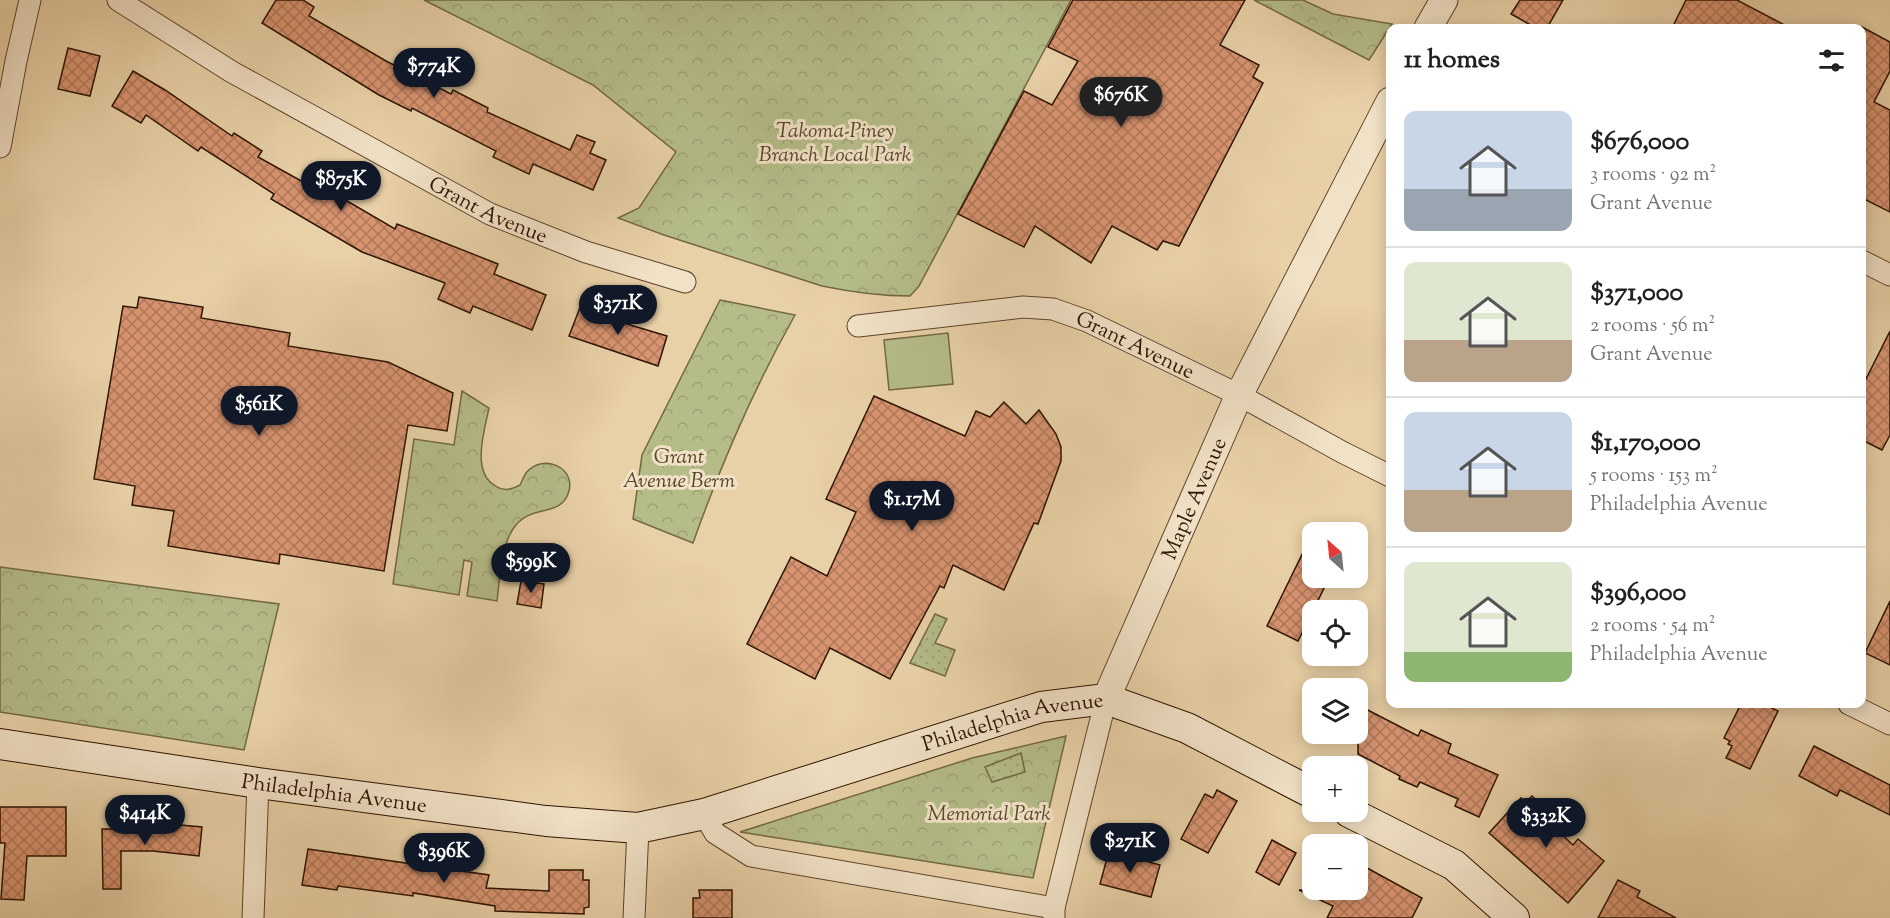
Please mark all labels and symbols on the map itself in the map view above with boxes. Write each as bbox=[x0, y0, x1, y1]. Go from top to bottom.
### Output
pin: $774K bbox=[392, 48, 476, 99]
pin: $676K bbox=[1079, 77, 1163, 128]
park label: Takoma-Piney Branch Local Park bbox=[759, 117, 912, 171]
pin: $875K bbox=[299, 161, 383, 212]
street label: Grant Avenue bbox=[422, 170, 552, 252]
pin: $371K bbox=[576, 285, 660, 336]
street label: Grant Avenue bbox=[1071, 305, 1199, 388]
pin: $561K bbox=[217, 386, 301, 437]
street label: Maple Avenue bbox=[1156, 433, 1236, 565]
park label: Grant Avenue Berm bbox=[623, 443, 735, 497]
pin: $1.17M bbox=[863, 481, 961, 532]
north arrow bbox=[1302, 522, 1368, 588]
pin: $599K bbox=[489, 543, 573, 594]
street label: Philadelphia Avenue bbox=[919, 686, 1105, 761]
street label: Philadelphia Avenue bbox=[239, 768, 429, 822]
pin: $414K bbox=[103, 795, 187, 846]
pin: $332K bbox=[1504, 798, 1588, 849]
park label: Memorial Park bbox=[927, 800, 1051, 830]
pin: $271K bbox=[1088, 823, 1172, 874]
pin: $396K bbox=[402, 833, 486, 884]

